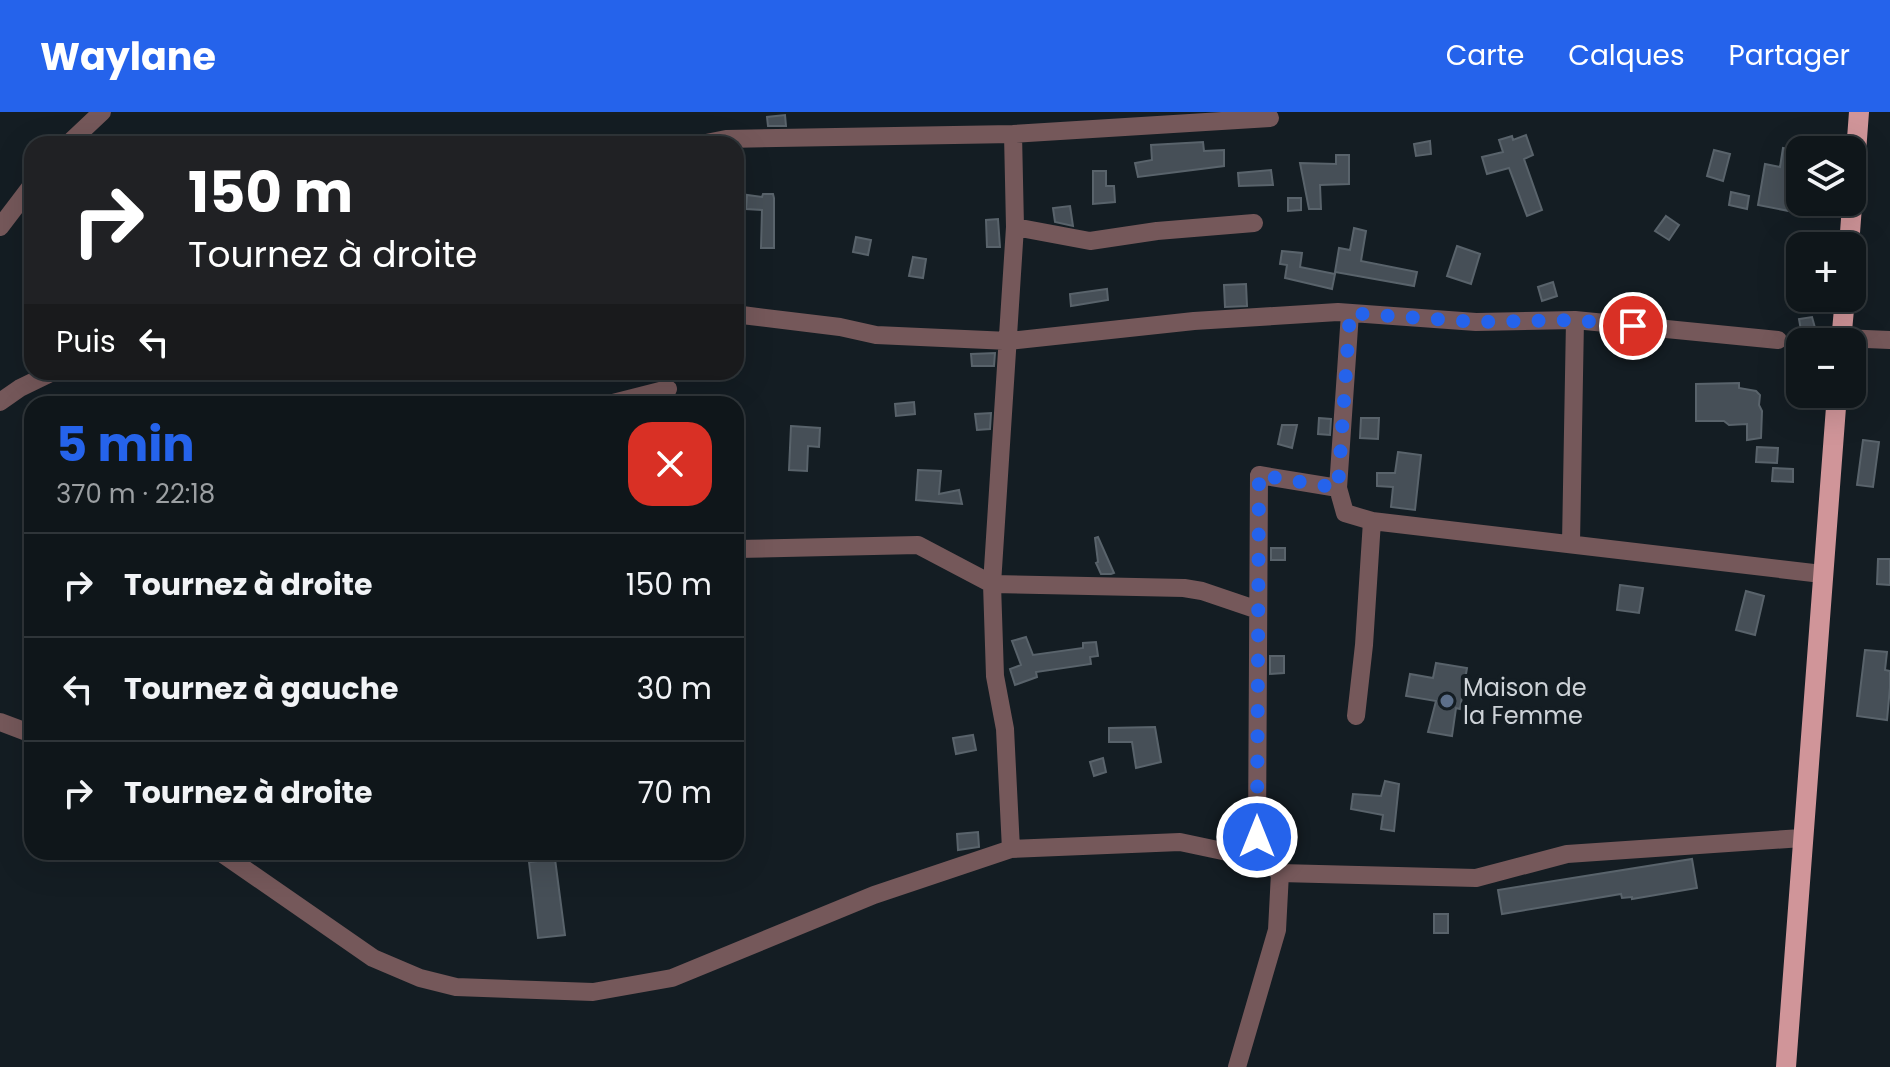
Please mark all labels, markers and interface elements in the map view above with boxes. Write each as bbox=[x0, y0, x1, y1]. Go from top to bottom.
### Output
text: Waylane bbox=[40, 30, 216, 83]
text: Carte bbox=[1446, 36, 1524, 75]
text: Calques bbox=[1568, 36, 1685, 75]
text: Partager bbox=[1729, 36, 1850, 75]
map controls bbox=[1786, 136, 1866, 408]
button: layers bbox=[1786, 136, 1866, 216]
text: 150 m bbox=[188, 153, 353, 232]
icon: right bbox=[56, 168, 160, 272]
text: Tournez à droite bbox=[188, 229, 477, 280]
button: + bbox=[1786, 232, 1866, 312]
pin bbox=[1599, 292, 1667, 360]
icon: arrive bbox=[1611, 304, 1655, 348]
text: Puis bbox=[56, 320, 116, 363]
icon: left bbox=[132, 320, 176, 364]
button: − bbox=[1786, 328, 1866, 408]
text: 5 min bbox=[56, 411, 195, 478]
button: close bbox=[628, 422, 712, 506]
text: 370 m · 22:18 bbox=[56, 476, 215, 512]
icon: right bbox=[56, 563, 100, 607]
text: Tournez à droite bbox=[124, 563, 372, 606]
text: 150 m bbox=[626, 563, 712, 606]
icon: left bbox=[56, 667, 100, 711]
text: Tournez à gauche bbox=[124, 667, 398, 710]
text: 30 m bbox=[637, 667, 712, 710]
place label: Maison de la Femme bbox=[1463, 671, 1587, 732]
marker: Maison de la Femme bbox=[1438, 692, 1456, 710]
icon: right bbox=[56, 771, 100, 815]
text: Tournez à droite bbox=[124, 771, 372, 814]
text: 70 m bbox=[638, 771, 712, 814]
position arrow bbox=[1215, 795, 1299, 879]

